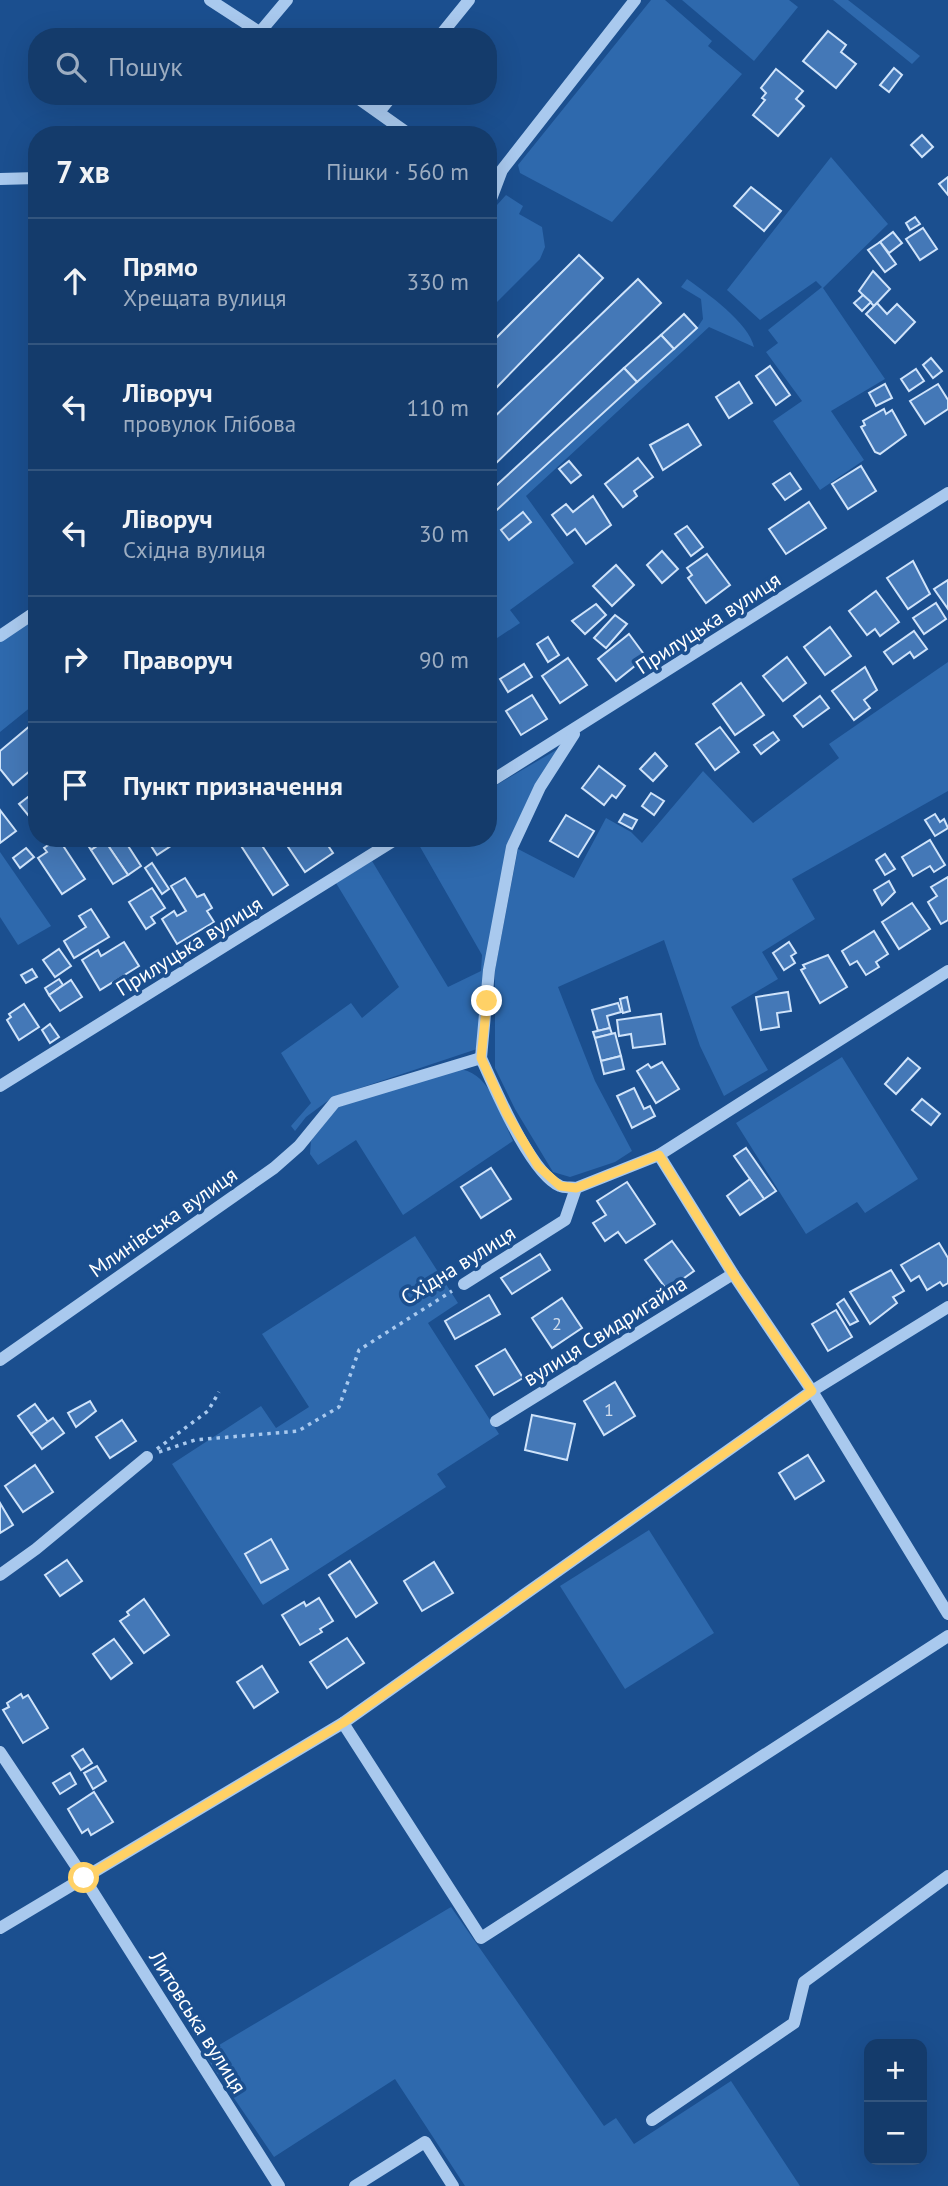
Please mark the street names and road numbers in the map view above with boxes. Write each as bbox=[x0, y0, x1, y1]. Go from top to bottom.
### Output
street label: Прилуцька вулиця bbox=[630, 566, 786, 680]
street label: Прилуцька вулиця bbox=[111, 890, 267, 1002]
street label: Млинівська вулиця bbox=[84, 1161, 242, 1283]
street label: Східна вулиця bbox=[396, 1219, 520, 1311]
street label: вулиця Свидригайла bbox=[518, 1270, 692, 1392]
street label: Литовська вулиця bbox=[143, 1945, 253, 2098]

